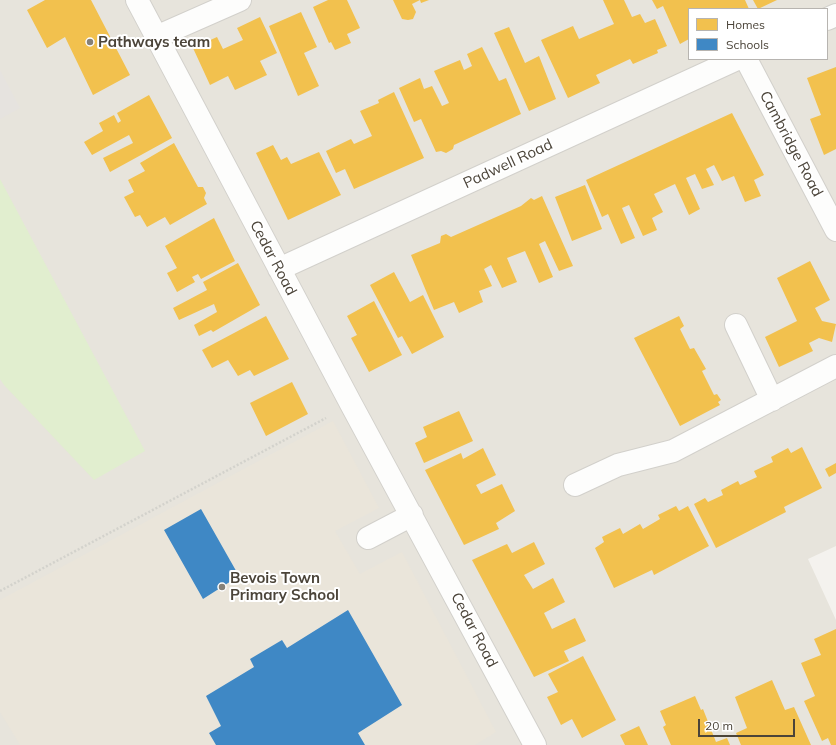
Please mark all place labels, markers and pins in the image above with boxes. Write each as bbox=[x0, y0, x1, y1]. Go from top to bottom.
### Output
place label: Pathways team bbox=[98, 33, 210, 51]
marker: Pathways team bbox=[85, 37, 95, 47]
place label: Bevois Town Primary School bbox=[230, 569, 339, 604]
marker: Bevois Town Primary School bbox=[217, 582, 227, 592]

